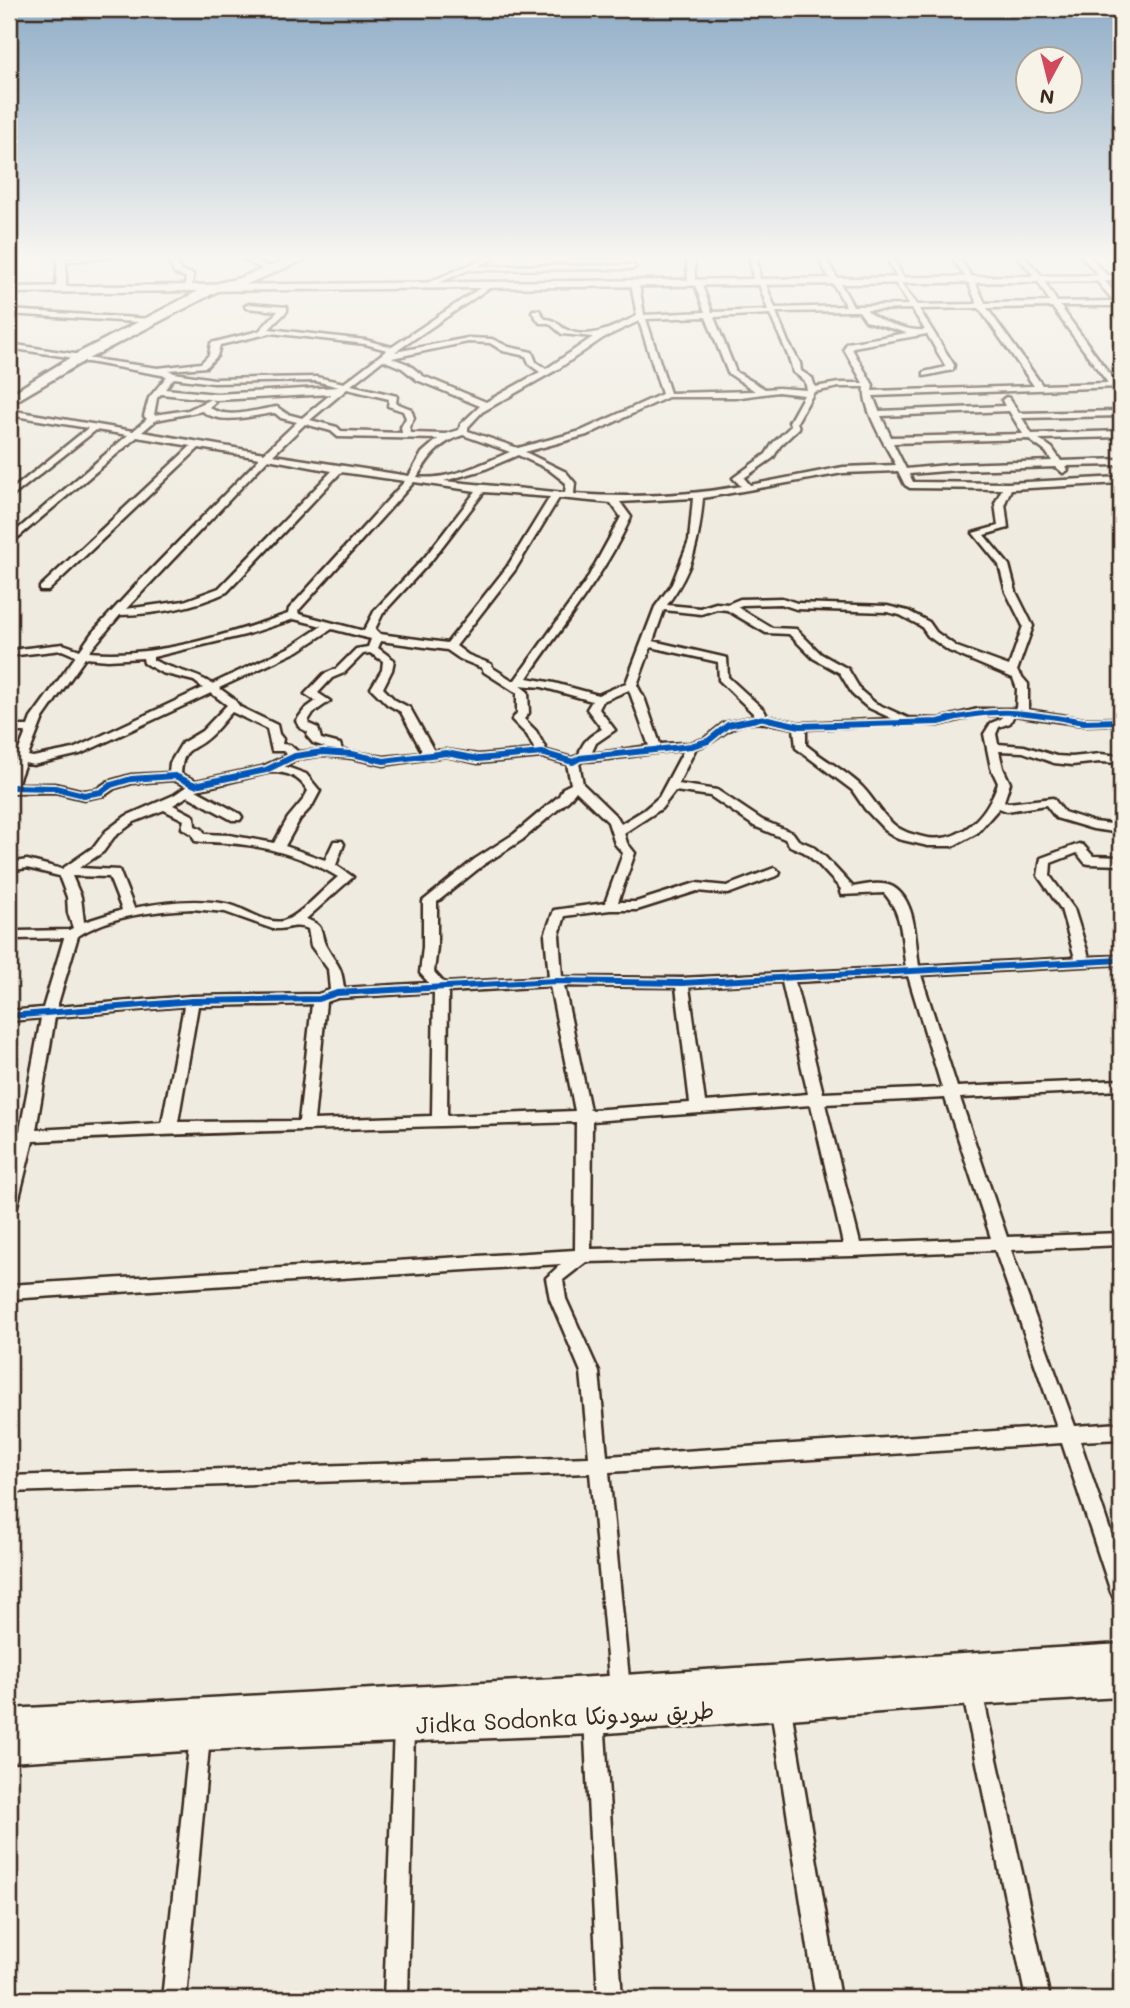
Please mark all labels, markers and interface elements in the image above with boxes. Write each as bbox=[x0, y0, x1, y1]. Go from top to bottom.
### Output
north arrow bbox=[1014, 46, 1084, 116]
text: N bbox=[1038, 84, 1056, 111]
street label: Jidka Sodonka طريق سودونكا bbox=[415, 1694, 715, 1740]

